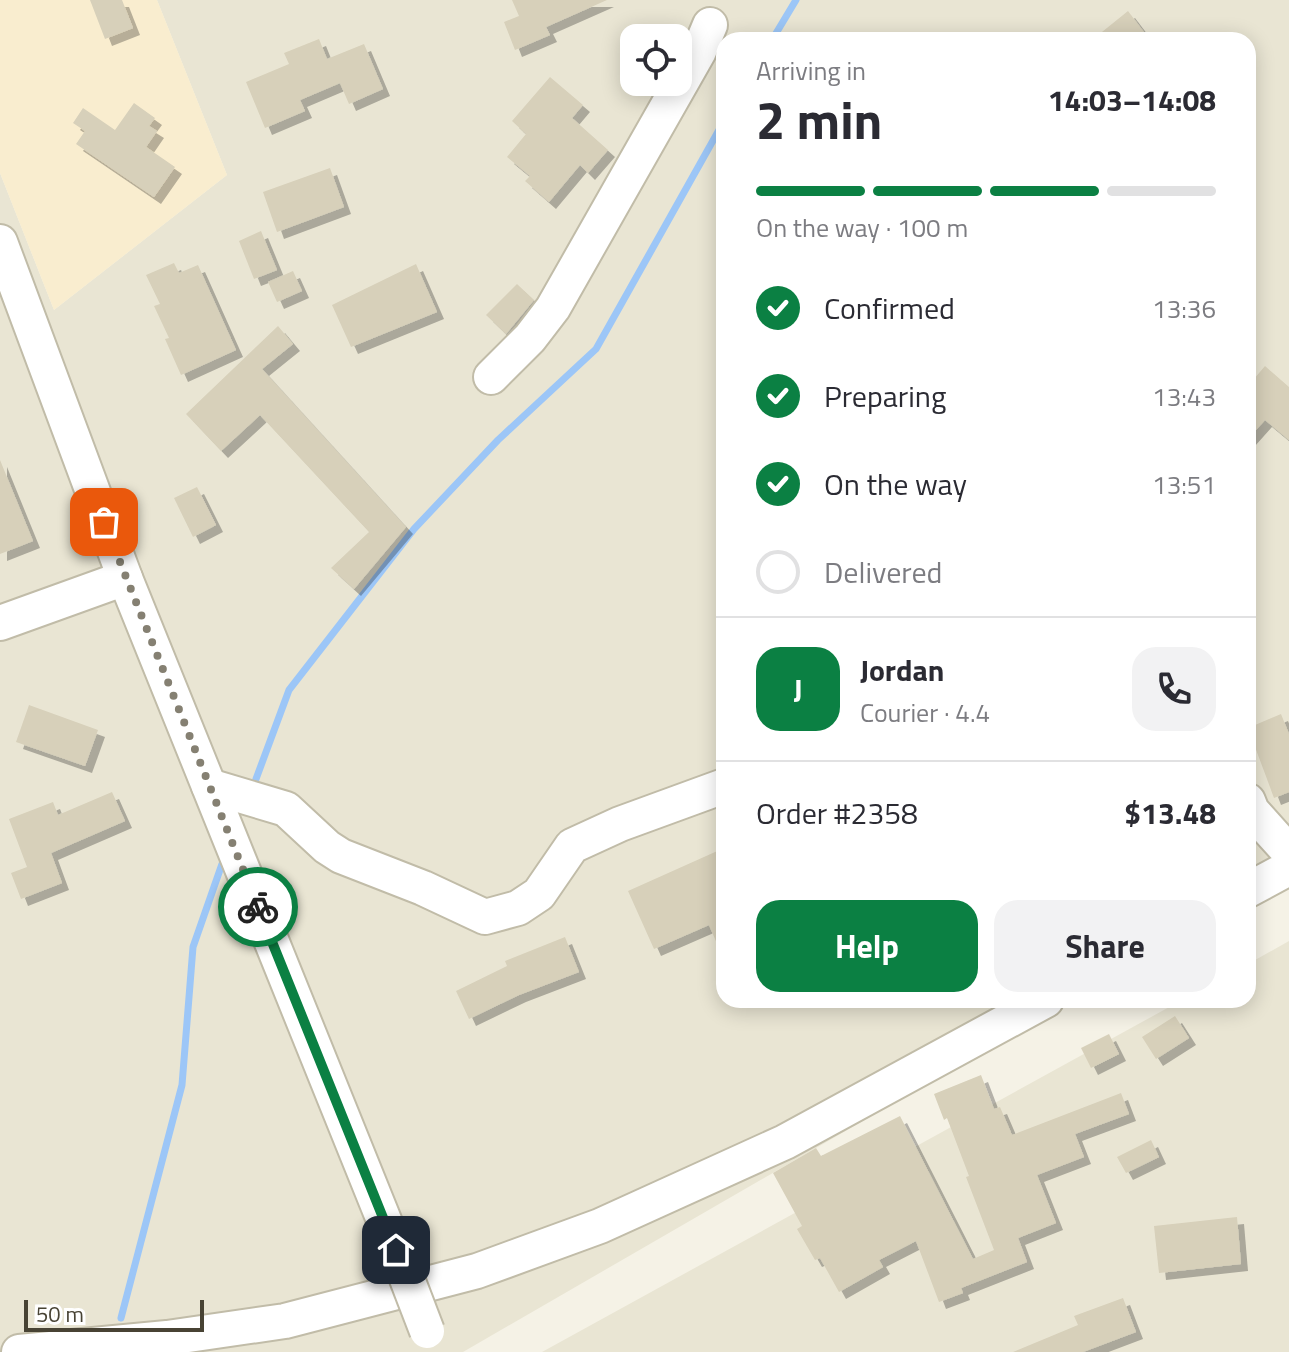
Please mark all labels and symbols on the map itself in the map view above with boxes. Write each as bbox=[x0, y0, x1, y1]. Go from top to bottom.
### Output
pin bbox=[70, 488, 138, 556]
courier bbox=[218, 867, 298, 947]
pin bbox=[362, 1216, 430, 1284]
scale bar bbox=[24, 1296, 204, 1332]

